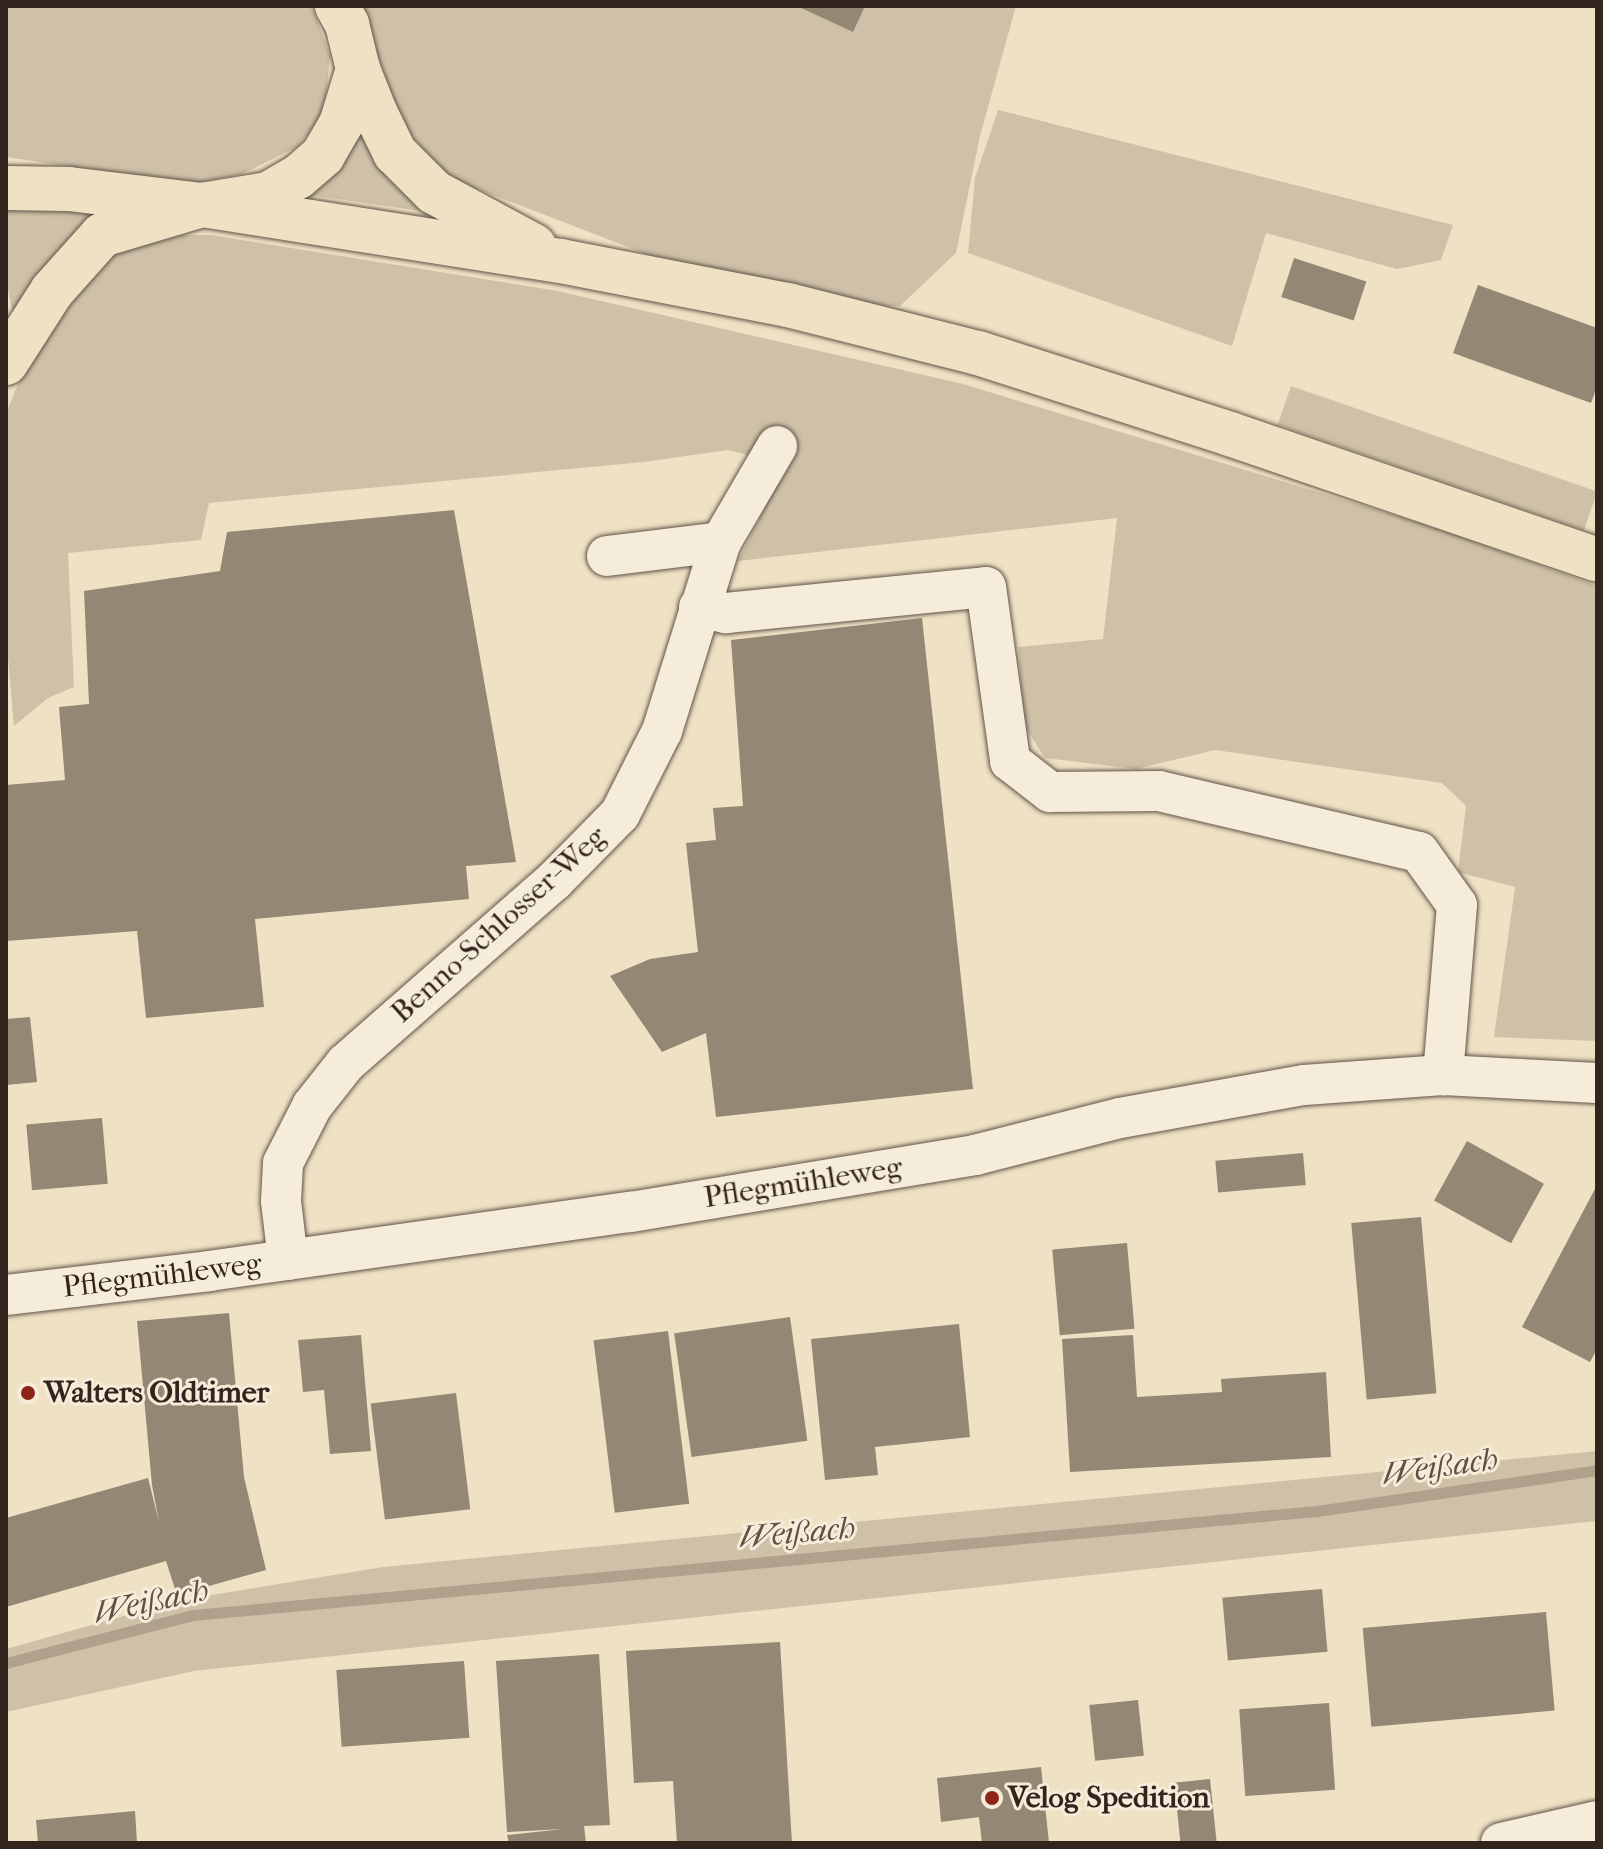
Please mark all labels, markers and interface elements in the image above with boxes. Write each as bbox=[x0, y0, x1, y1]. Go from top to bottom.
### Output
street label: Benno-Schlosser-Weg bbox=[384, 819, 614, 1031]
street label: Pflegmühleweg bbox=[701, 1150, 905, 1216]
street label: Pflegmühleweg bbox=[61, 1246, 263, 1306]
place label: Walters Oldtimer bbox=[44, 1375, 269, 1411]
marker: Walters Oldtimer bbox=[19, 1384, 37, 1402]
water label: Weißach bbox=[1380, 1440, 1500, 1494]
water label: Weißach bbox=[737, 1509, 857, 1557]
water label: Weißach bbox=[90, 1571, 212, 1633]
place label: Velog Spedition bbox=[1008, 1780, 1210, 1816]
marker: Velog Spedition bbox=[983, 1789, 1001, 1807]

